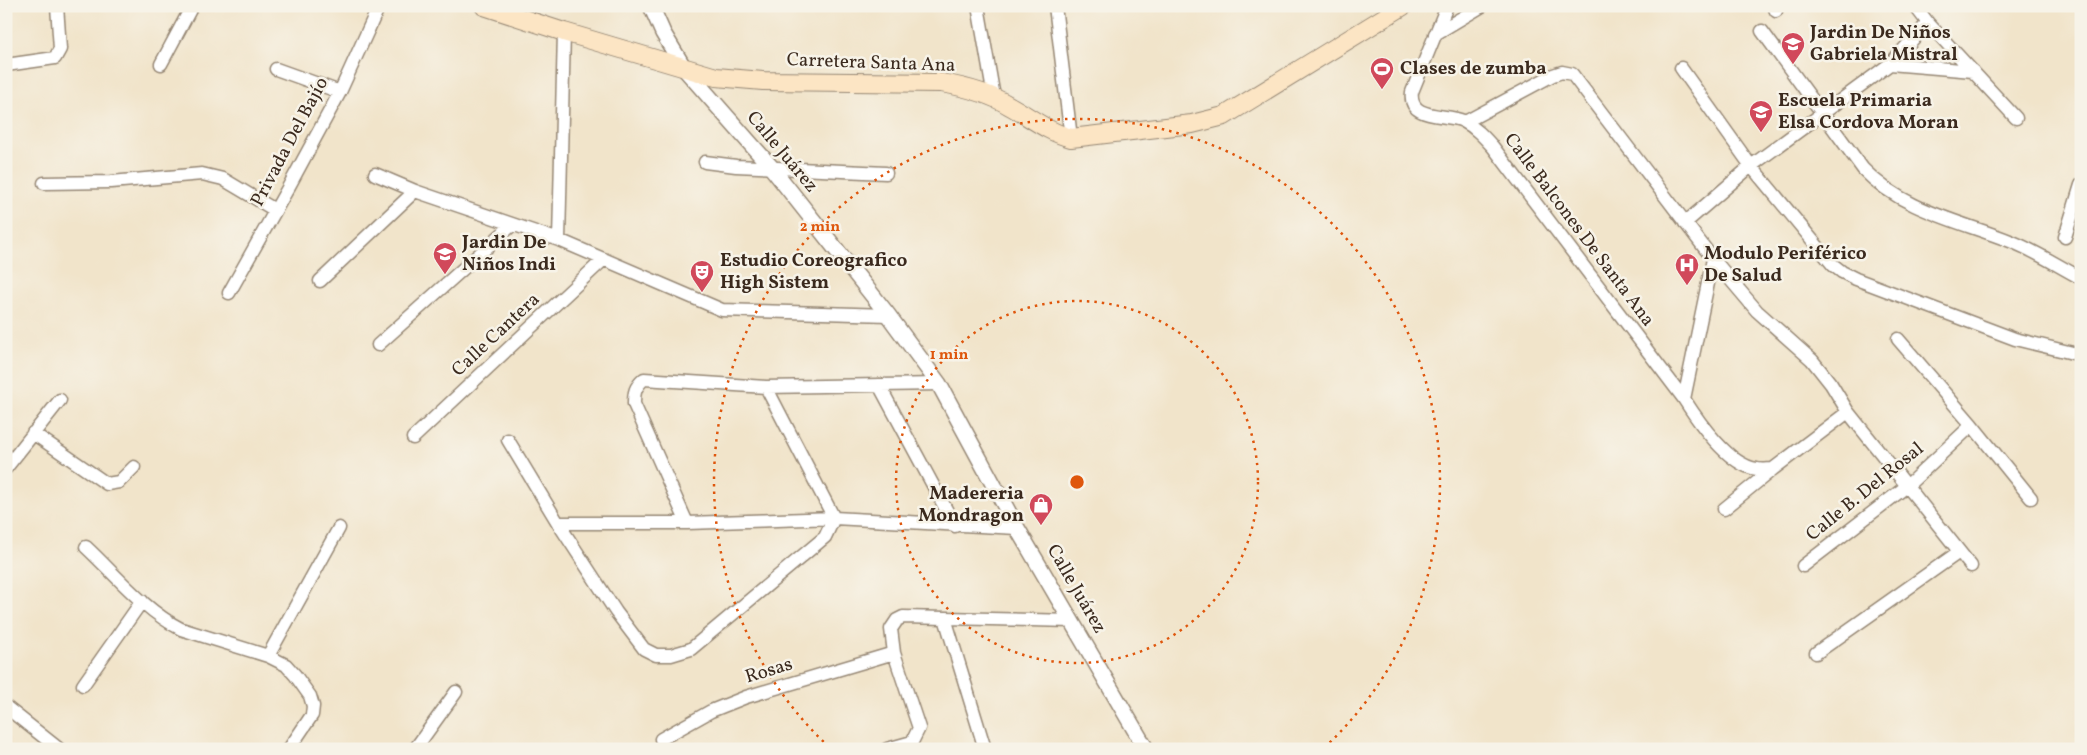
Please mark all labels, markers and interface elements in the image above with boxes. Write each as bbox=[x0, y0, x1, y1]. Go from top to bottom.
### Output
place label: Jardin De Niños Gabriela Mistral bbox=[1809, 20, 1958, 68]
school or university icon: Jardin De Niños Gabriela Mistral bbox=[1780, 31, 1806, 65]
street label: Carretera Santa Ana bbox=[786, 47, 956, 79]
sports icon: Clases de zumba bbox=[1369, 56, 1395, 90]
place label: Clases de zumba bbox=[1400, 56, 1547, 82]
street label: Privada Del Bajío bbox=[245, 73, 335, 211]
place label: Escuela Primaria Elsa Cordova Moran bbox=[1778, 88, 1959, 136]
school or university icon: Escuela Primaria Elsa Cordova Moran bbox=[1748, 99, 1774, 133]
street label: Calle Juárez bbox=[740, 106, 824, 198]
street label: Calle Balcones De Santa Ana bbox=[1498, 128, 1660, 332]
text: 2 min bbox=[800, 217, 840, 238]
place label: Jardin De Niños Indi bbox=[461, 230, 556, 278]
school or university icon: Jardin De Niños Indi bbox=[432, 241, 458, 275]
place label: Modulo Periférico De Salud bbox=[1704, 241, 1867, 289]
place label: Estudio Coreografico High Sistem bbox=[720, 248, 907, 296]
hospital icon: Modulo Periférico De Salud bbox=[1674, 252, 1700, 286]
theatre icon: Estudio Coreografico High Sistem bbox=[689, 259, 715, 293]
street label: Calle Cantera bbox=[446, 287, 546, 383]
text: 1 min bbox=[930, 345, 968, 366]
street label: Calle B. Del Rosal bbox=[1801, 436, 1930, 548]
centre of rings bbox=[1068, 473, 1086, 491]
place label: Madereria Mondragon bbox=[918, 481, 1024, 529]
shop icon: Madereria Mondragon bbox=[1028, 492, 1054, 526]
street label: Calle Juárez bbox=[1040, 540, 1112, 638]
street label: Rosas bbox=[742, 651, 796, 691]

